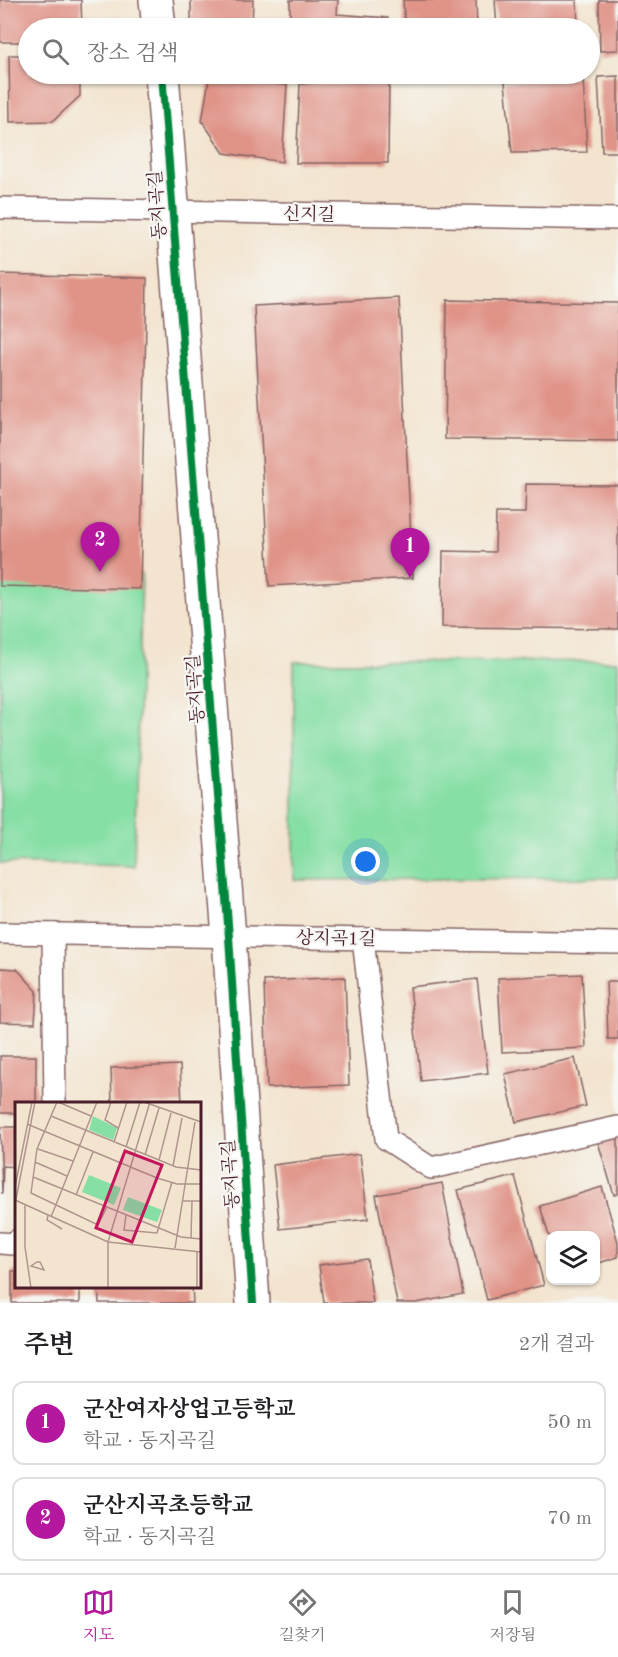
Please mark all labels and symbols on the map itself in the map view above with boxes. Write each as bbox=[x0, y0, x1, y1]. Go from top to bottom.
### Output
street label: 동지곡길 bbox=[146, 170, 169, 240]
street label: 신지길 bbox=[283, 205, 335, 224]
pin: 2 bbox=[80, 522, 120, 572]
pin: 1 bbox=[390, 528, 430, 578]
street label: 동지곡길 bbox=[184, 654, 207, 724]
your location bbox=[351, 847, 380, 876]
street label: 상지곡1길 bbox=[296, 928, 376, 949]
inset map bbox=[15, 1102, 201, 1288]
street label: 동지곡길 bbox=[219, 1139, 242, 1209]

